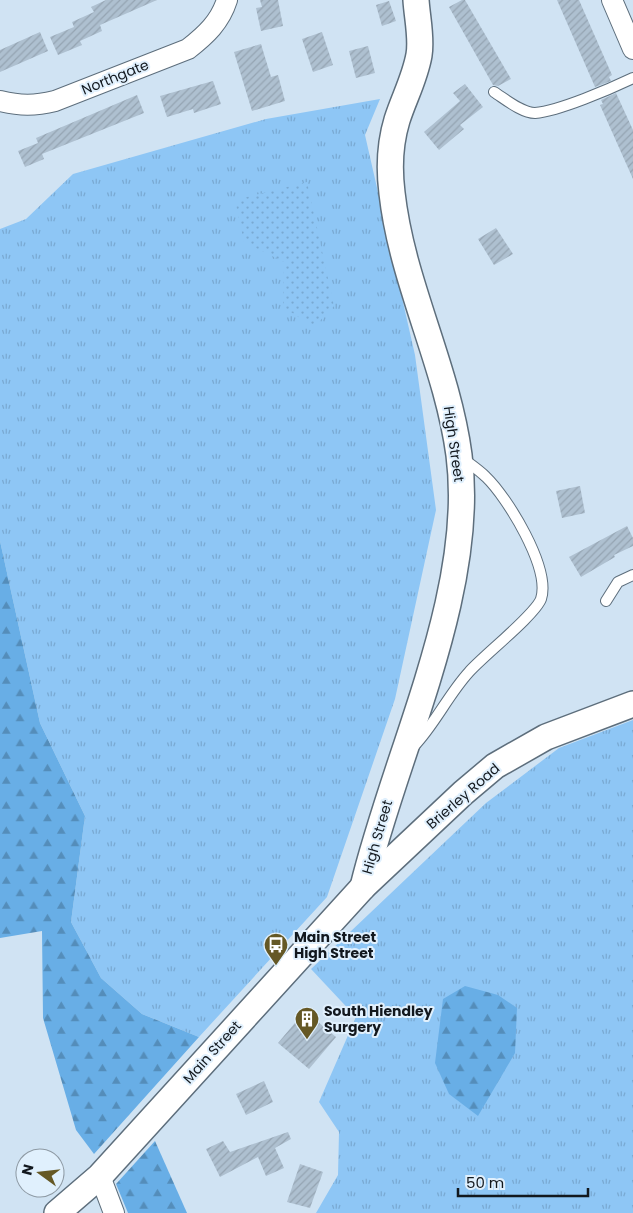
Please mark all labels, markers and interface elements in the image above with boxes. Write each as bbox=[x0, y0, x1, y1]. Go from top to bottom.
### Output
street label: Northgate bbox=[78, 54, 152, 100]
street label: High Street bbox=[439, 405, 469, 483]
street label: Brierley Road bbox=[422, 759, 504, 833]
street label: High Street bbox=[357, 798, 397, 876]
place label: Main Street High Street bbox=[294, 927, 376, 963]
bus stop icon: Main Street High Street bbox=[263, 932, 289, 966]
place label: South Hiendley Surgery bbox=[324, 1001, 433, 1037]
building icon: South Hiendley Surgery bbox=[294, 1006, 320, 1040]
street label: Main Street bbox=[178, 1016, 246, 1088]
north arrow bbox=[15, 1148, 65, 1198]
text: N bbox=[16, 1162, 38, 1177]
scale bar bbox=[458, 1166, 588, 1198]
text: 50 m bbox=[466, 1172, 504, 1193]

